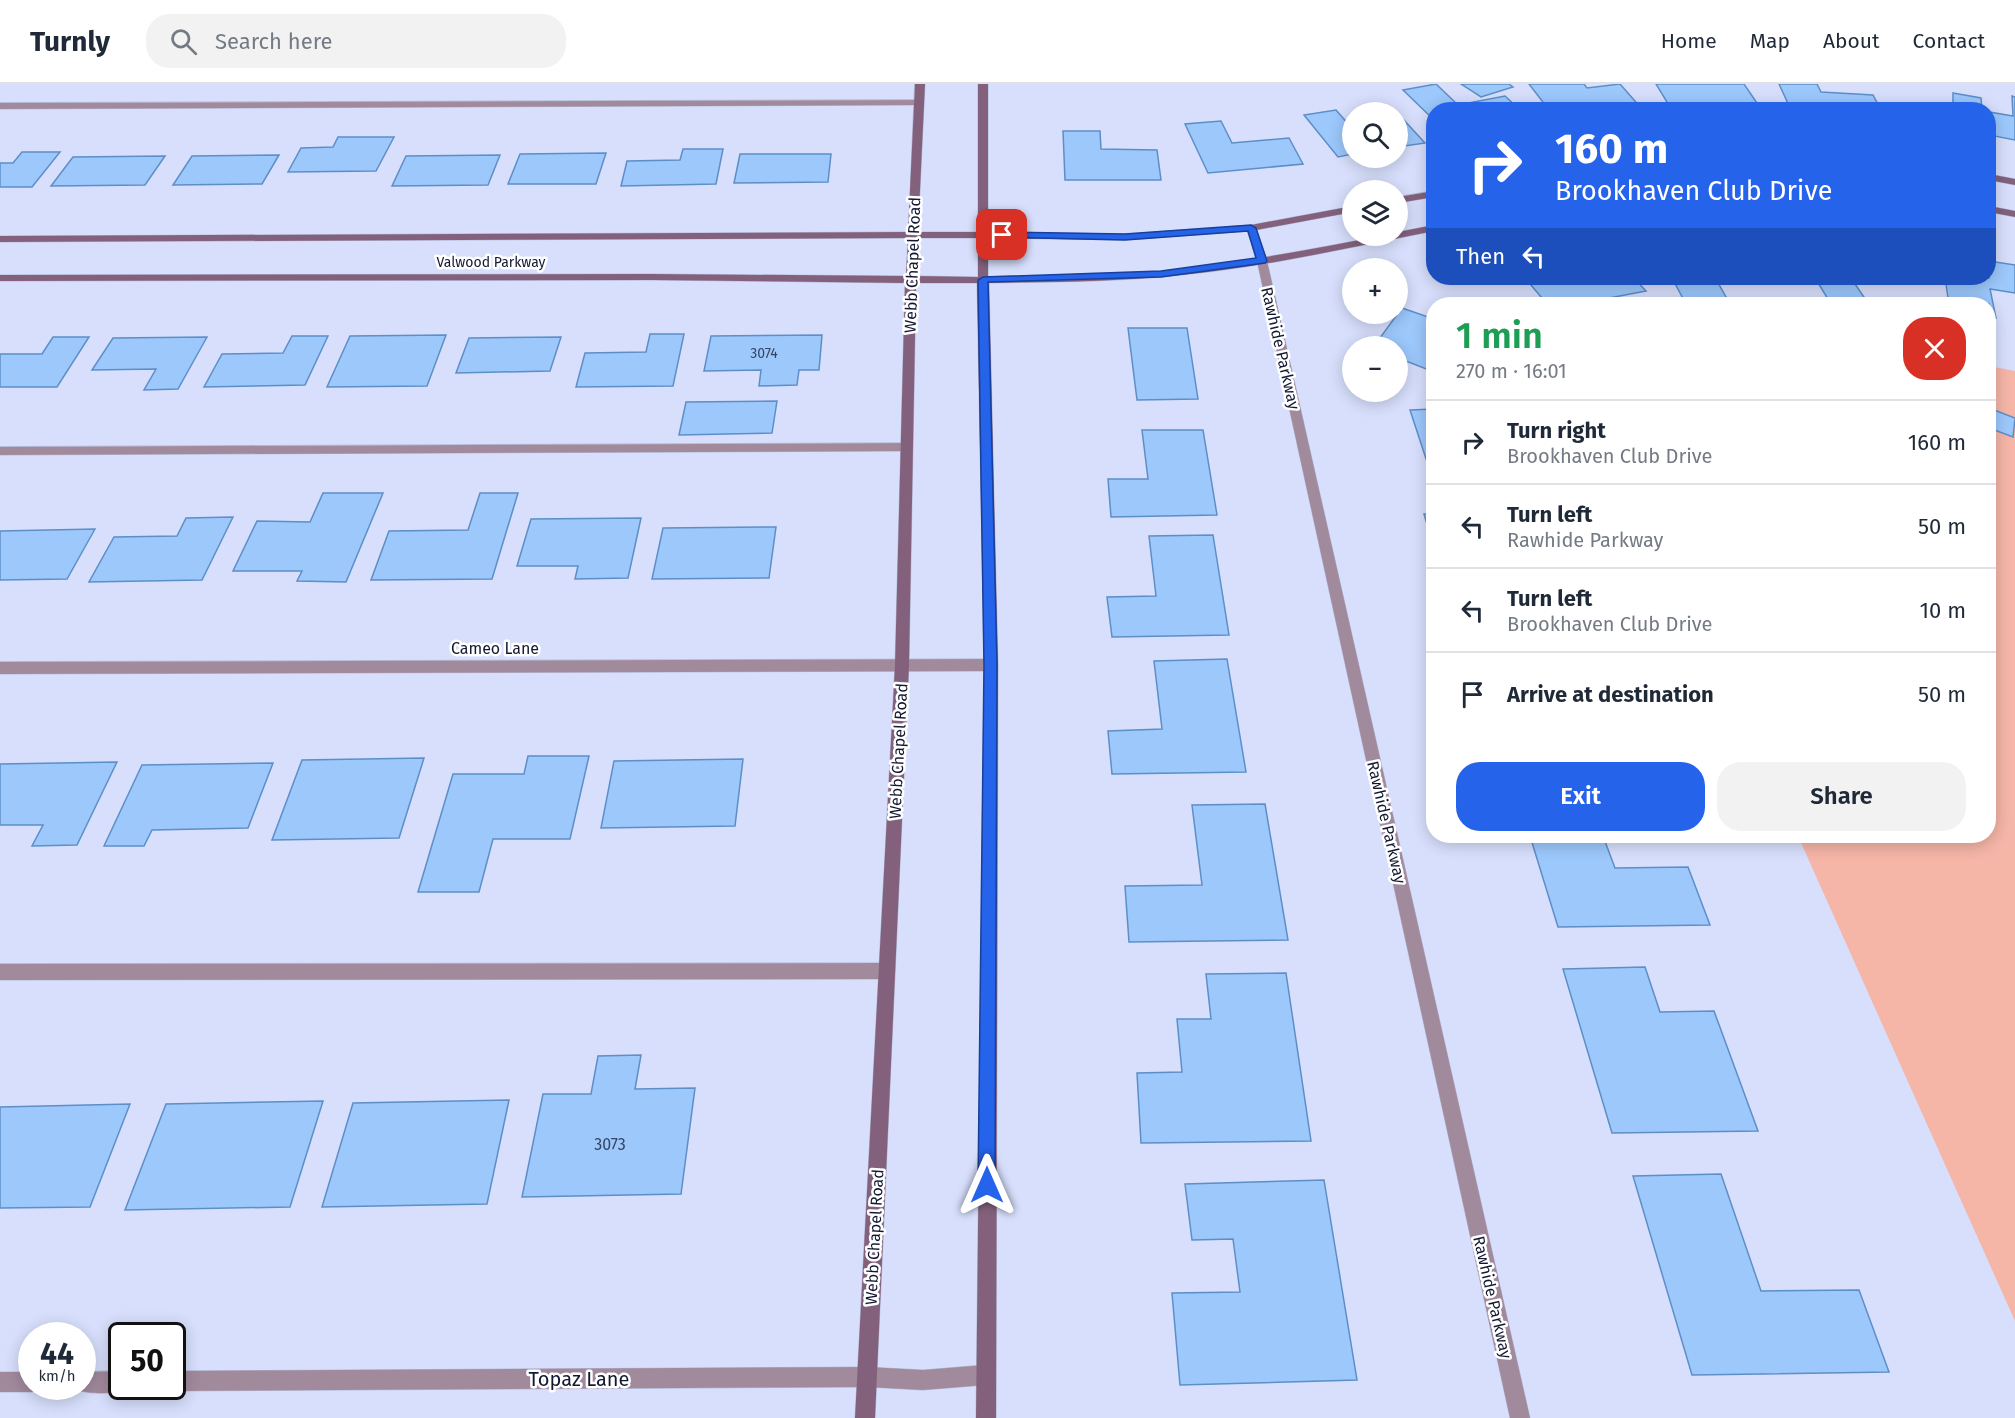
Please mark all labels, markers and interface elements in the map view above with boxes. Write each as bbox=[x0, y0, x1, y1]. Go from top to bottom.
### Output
search box bbox=[146, 14, 566, 68]
text: Turnly bbox=[30, 25, 110, 58]
icon: search bbox=[167, 25, 200, 58]
text: Search here bbox=[215, 28, 332, 55]
text: Home bbox=[1661, 28, 1717, 54]
text: Map bbox=[1750, 28, 1790, 54]
text: About bbox=[1823, 28, 1880, 54]
text: Contact bbox=[1913, 28, 1985, 54]
map controls bbox=[1342, 102, 1408, 402]
button: search bbox=[1342, 102, 1408, 168]
text: 160 m bbox=[1555, 124, 1668, 174]
icon: right bbox=[1456, 126, 1534, 204]
text: Brookhaven Club Drive bbox=[1555, 175, 1832, 207]
button: layers bbox=[1342, 180, 1408, 246]
street label: Webb Chapel Road bbox=[901, 197, 924, 333]
pin bbox=[976, 209, 1027, 260]
icon: arrive bbox=[985, 218, 1018, 251]
icon: left bbox=[1517, 240, 1550, 273]
text: Then bbox=[1456, 243, 1505, 270]
street label: Valwood Parkway bbox=[437, 254, 546, 271]
button: + bbox=[1342, 258, 1408, 324]
street label: Rawhide Parkway bbox=[1257, 285, 1304, 411]
text: 1 min bbox=[1456, 314, 1543, 358]
button: close bbox=[1903, 317, 1966, 380]
button: − bbox=[1342, 336, 1408, 402]
house number: 3074 bbox=[750, 345, 778, 362]
text: 270 m · 16:01 bbox=[1456, 359, 1567, 383]
text: Turn right bbox=[1507, 417, 1606, 444]
icon: right bbox=[1456, 426, 1489, 459]
text: 160 m bbox=[1908, 429, 1966, 456]
text: Brookhaven Club Drive bbox=[1507, 444, 1712, 468]
text: Turn left bbox=[1507, 501, 1592, 528]
icon: left bbox=[1456, 510, 1489, 543]
text: 50 m bbox=[1918, 513, 1966, 540]
text: Rawhide Parkway bbox=[1507, 528, 1663, 552]
text: Turn left bbox=[1507, 585, 1592, 612]
icon: left bbox=[1456, 594, 1489, 627]
text: 10 m bbox=[1920, 597, 1966, 624]
text: Brookhaven Club Drive bbox=[1507, 612, 1712, 636]
street label: Cameo Lane bbox=[451, 639, 539, 658]
icon: arrive bbox=[1456, 678, 1489, 711]
text: Arrive at destination bbox=[1507, 681, 1714, 708]
text: 50 m bbox=[1918, 681, 1966, 708]
street label: Webb Chapel Road bbox=[885, 683, 912, 819]
street label: Rawhide Parkway bbox=[1363, 759, 1410, 885]
button: Exit bbox=[1456, 762, 1705, 831]
button: Share bbox=[1717, 762, 1966, 831]
house number: 3073 bbox=[594, 1135, 626, 1154]
position arrow bbox=[955, 1153, 1019, 1217]
street label: Webb Chapel Road bbox=[861, 1169, 888, 1305]
street label: Rawhide Parkway bbox=[1469, 1234, 1516, 1360]
speed limit sign: 50 bbox=[108, 1322, 186, 1400]
text: 44 bbox=[40, 1336, 74, 1372]
text: km/h bbox=[38, 1367, 76, 1385]
street label: Topaz Lane bbox=[529, 1367, 629, 1391]

